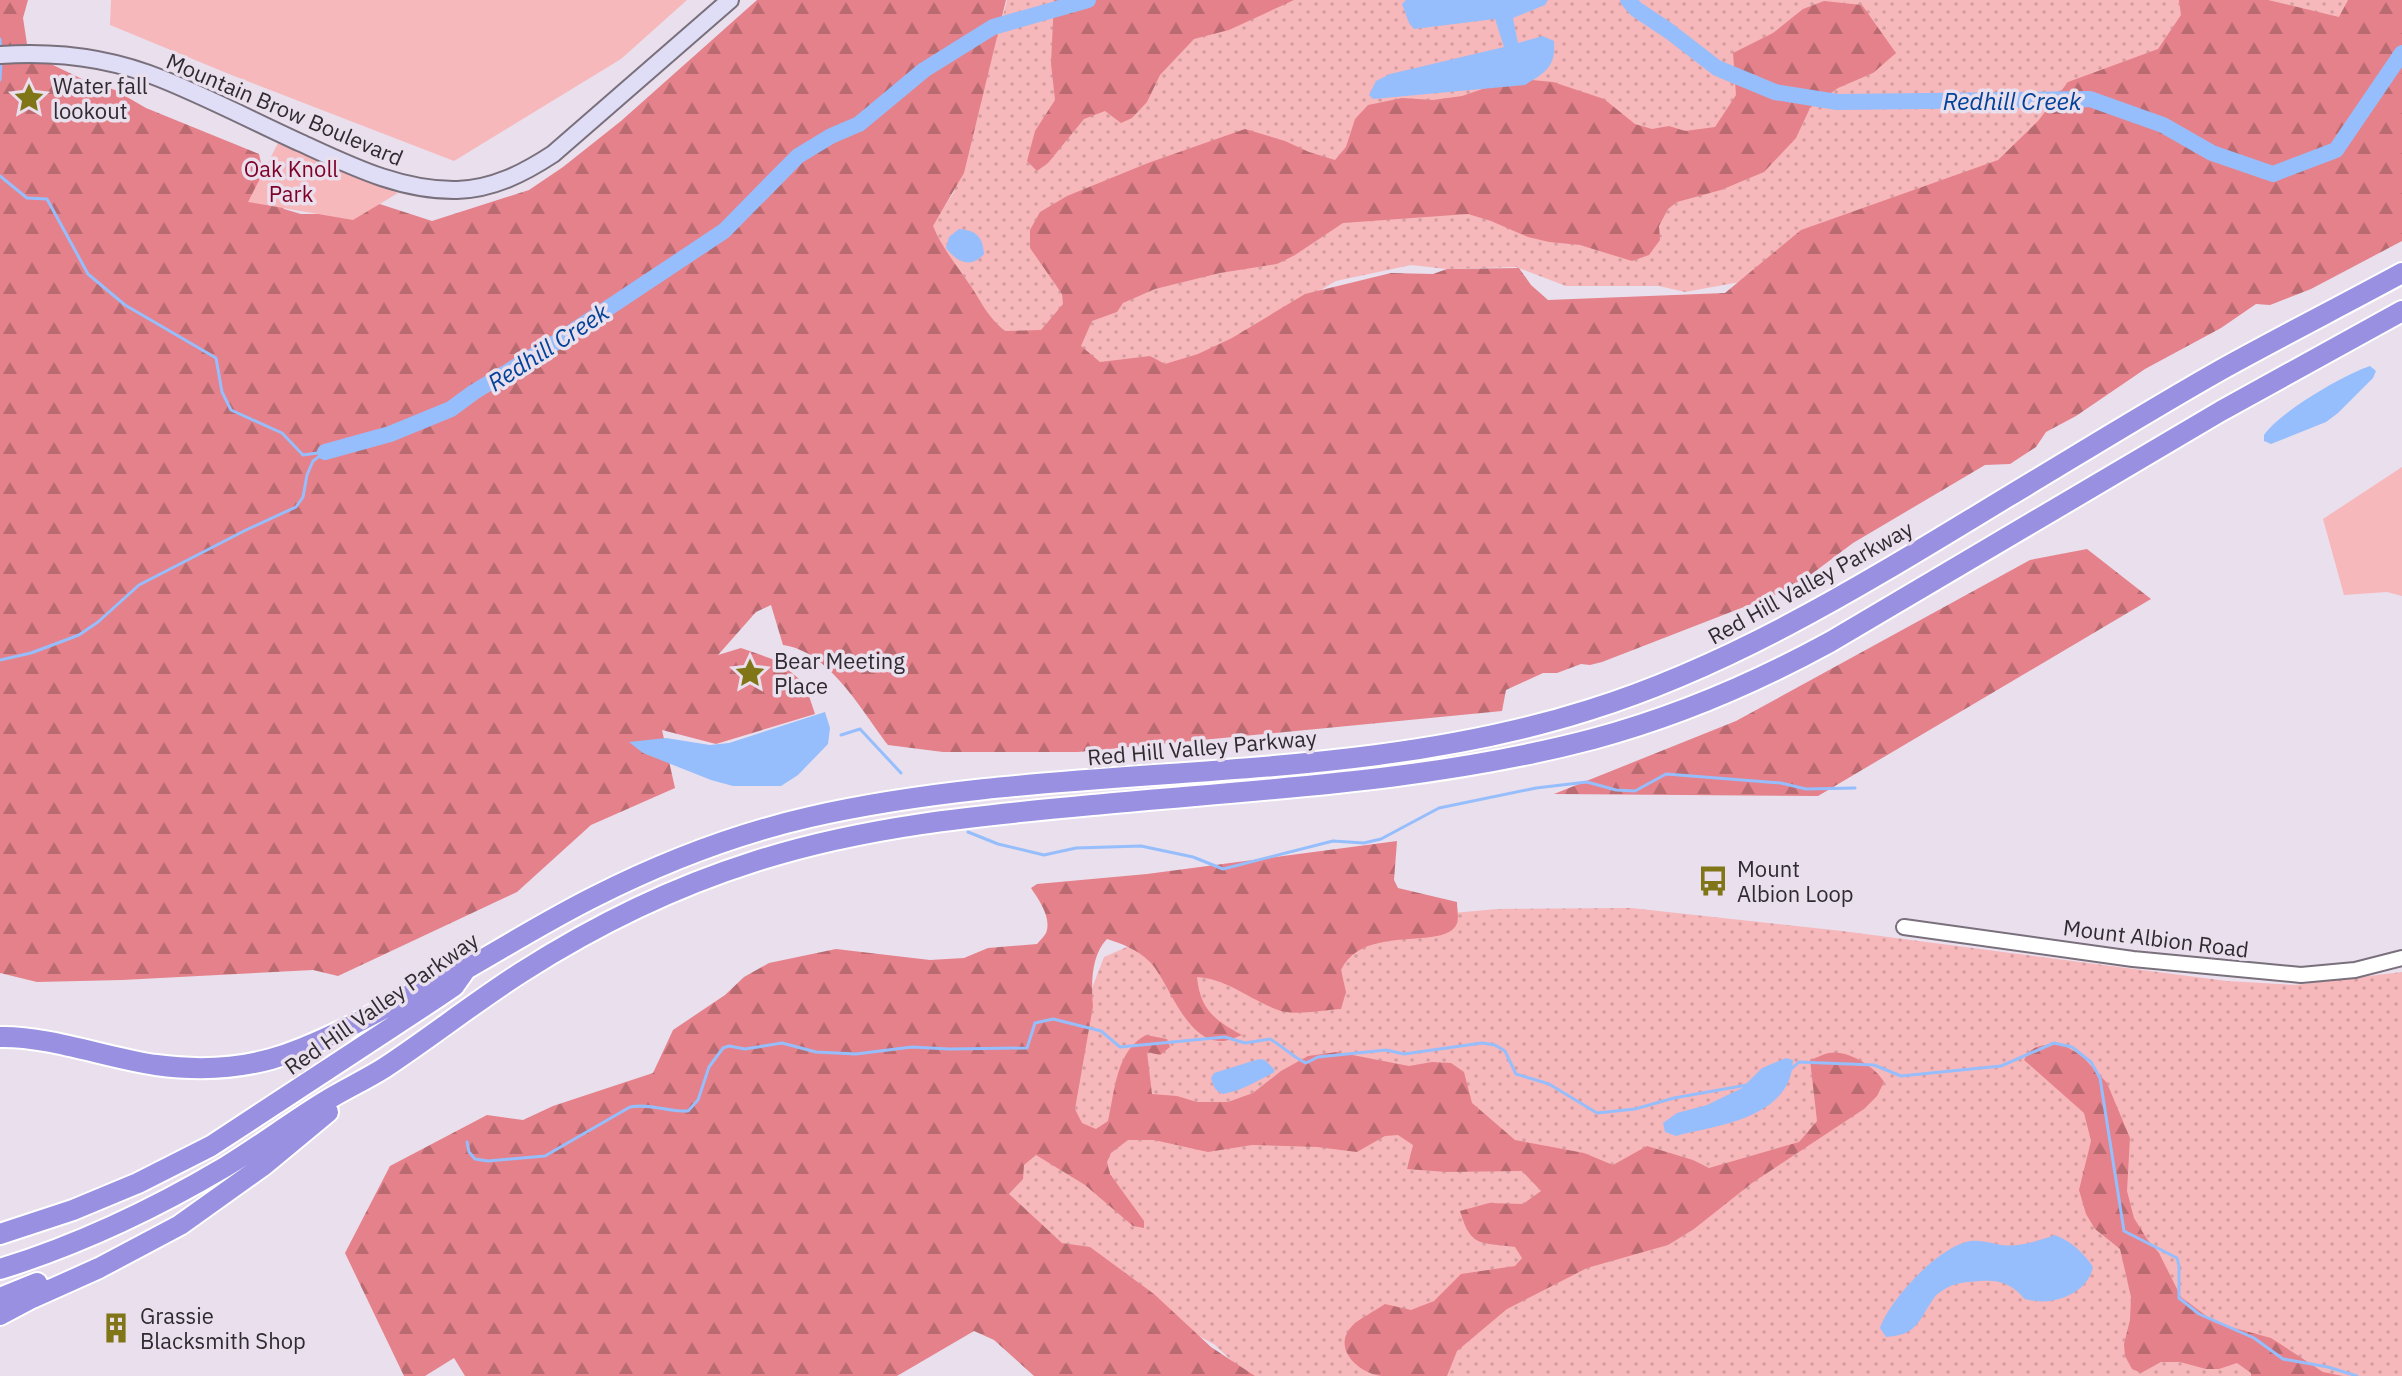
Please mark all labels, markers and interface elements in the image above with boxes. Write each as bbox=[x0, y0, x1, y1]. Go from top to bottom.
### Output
street label: Mountain Brow Boulevard bbox=[162, 46, 408, 172]
place label: Water fall lookout bbox=[53, 71, 148, 125]
place icon: Water fall lookout bbox=[12, 81, 46, 115]
water label: Redhill Creek bbox=[1943, 85, 2082, 117]
park label: Oak Knoll Park bbox=[244, 154, 338, 208]
water label: Redhill Creek bbox=[481, 296, 615, 398]
street label: Red Hill Valley Parkway bbox=[1702, 514, 1918, 650]
place label: Bear Meeting Place bbox=[774, 646, 905, 700]
place icon: Bear Meeting Place bbox=[733, 656, 767, 690]
street label: Red Hill Valley Parkway bbox=[1086, 723, 1318, 771]
place label: Mount Albion Loop bbox=[1737, 854, 1854, 908]
bus stop icon: Mount Albion Loop bbox=[1696, 864, 1730, 898]
street label: Mount Albion Road bbox=[2061, 912, 2251, 964]
street label: Red Hill Valley Parkway bbox=[278, 925, 484, 1081]
place label: Grassie Blacksmith Shop bbox=[140, 1301, 306, 1355]
building icon: Grassie Blacksmith Shop bbox=[99, 1311, 133, 1345]

